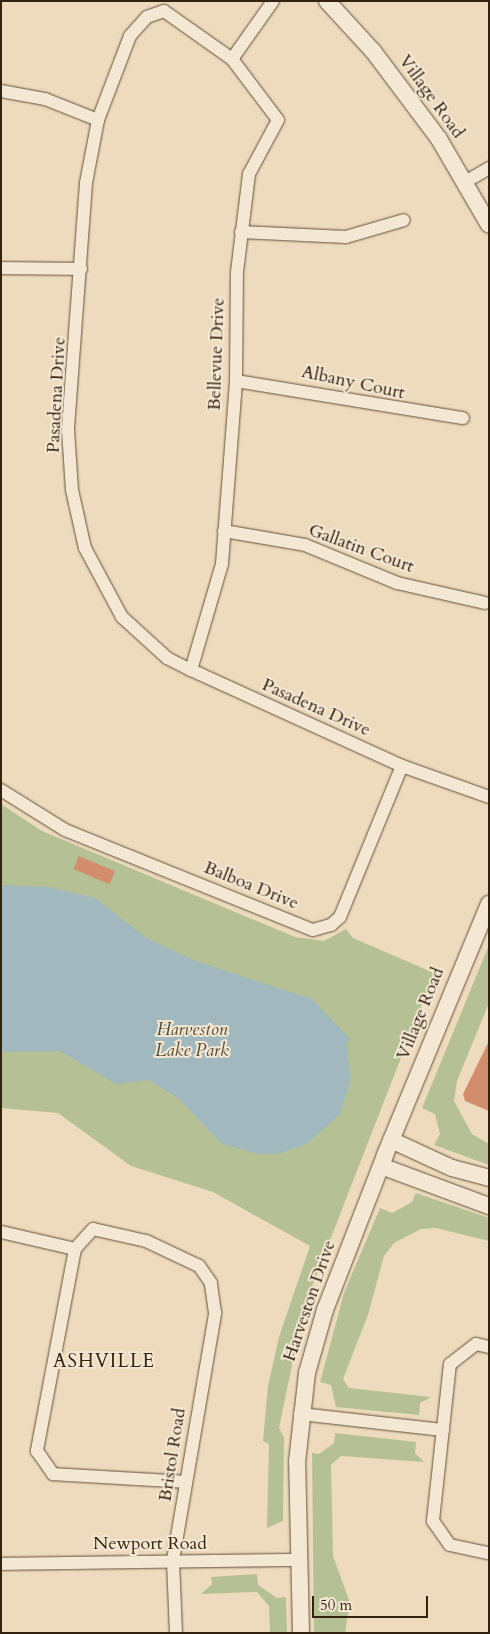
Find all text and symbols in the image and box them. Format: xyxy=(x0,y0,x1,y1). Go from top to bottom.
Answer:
street label: Village Road xyxy=(393,51,469,143)
street label: Bellevue Drive xyxy=(204,297,230,411)
street label: Pasadena Drive xyxy=(43,336,71,454)
street label: Albany Court xyxy=(299,362,407,404)
street label: Gallatin Court xyxy=(305,520,417,578)
street label: Pasadena Drive xyxy=(258,674,374,742)
street label: Balboa Drive xyxy=(201,857,301,915)
street label: Village Road xyxy=(393,965,449,1063)
park label: Harveston Lake Park xyxy=(155,1020,229,1062)
street label: Harveston Drive xyxy=(279,1238,341,1364)
district label: ASHVILLE xyxy=(52,1351,156,1373)
street label: Bristol Road xyxy=(155,1407,191,1503)
street label: Newport Road xyxy=(93,1533,207,1555)
scale bar xyxy=(315,1586,431,1618)
text: 50 m xyxy=(320,1595,352,1615)

